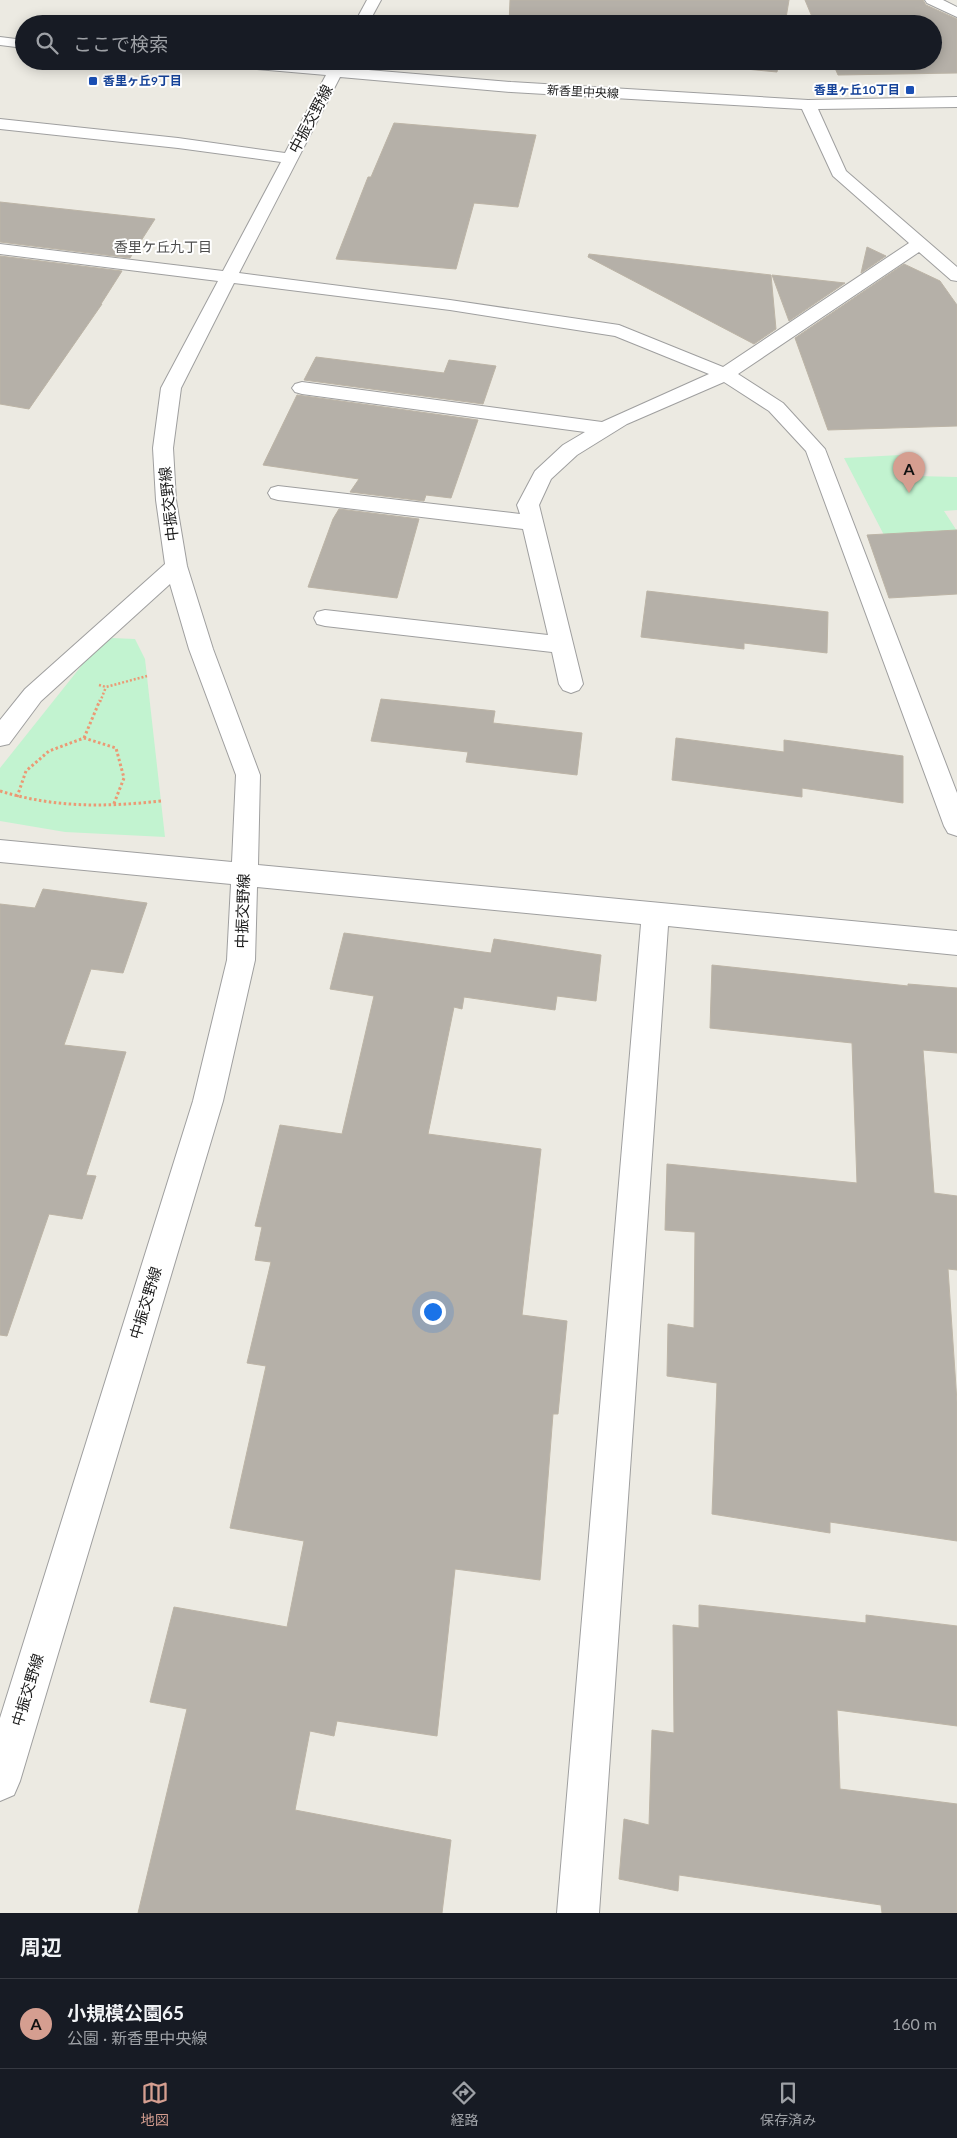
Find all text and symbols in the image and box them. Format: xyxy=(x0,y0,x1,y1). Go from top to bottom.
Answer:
search box xyxy=(15,15,942,70)
icon: search xyxy=(33,29,61,57)
text: ここで検索 xyxy=(73,32,168,55)
place label: 香里ヶ丘9丁目 xyxy=(103,73,182,88)
marker: 香里ヶ丘9丁目 xyxy=(87,75,99,87)
street label: 中振交野線 xyxy=(285,81,336,156)
street label: 新香里中央線 xyxy=(547,82,619,101)
place label: 香里ヶ丘10丁目 xyxy=(814,82,900,97)
marker: 香里ヶ丘10丁目 xyxy=(904,84,916,96)
district label: 香里ケ丘九丁目 xyxy=(114,238,212,255)
pin: A xyxy=(893,452,925,493)
street label: 中振交野線 xyxy=(155,466,181,542)
street label: 中振交野線 xyxy=(232,873,252,949)
street label: 中振交野線 xyxy=(125,1264,165,1341)
your location xyxy=(420,1299,446,1325)
street label: 中振交野線 xyxy=(7,1651,47,1728)
text: 周辺 xyxy=(20,1934,62,1959)
text: 小規模公園65 xyxy=(67,2001,184,2024)
text: A xyxy=(30,2014,42,2033)
text: 160 m xyxy=(892,2014,937,2033)
text: 公園 · 新香里中央線 xyxy=(67,2028,207,2047)
tab: 地図 xyxy=(141,2079,169,2129)
tab: 経路 xyxy=(450,2079,478,2129)
tab: 保存済み xyxy=(760,2079,816,2129)

